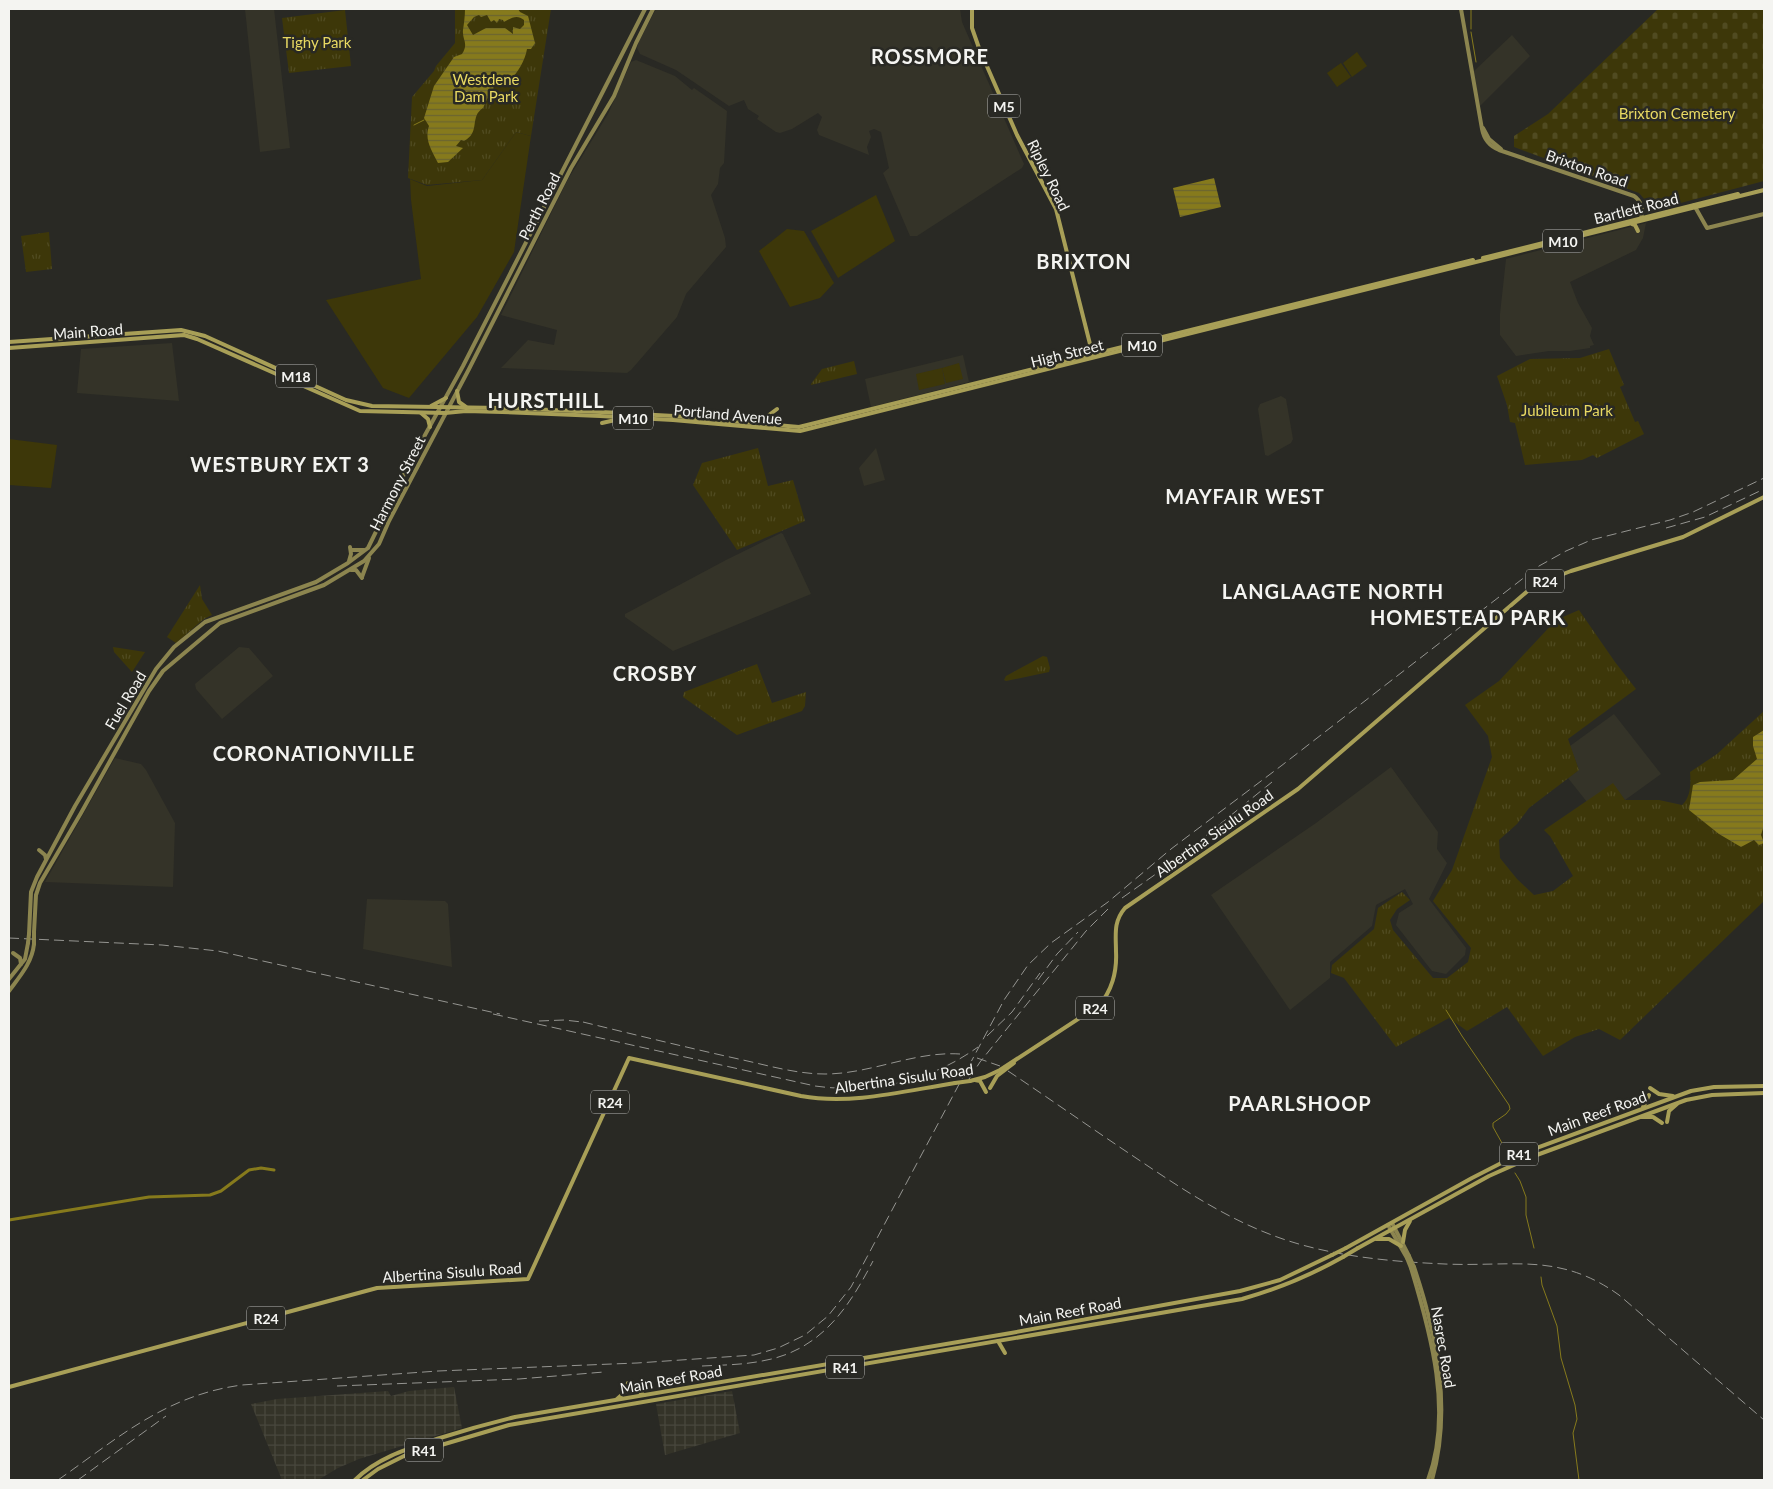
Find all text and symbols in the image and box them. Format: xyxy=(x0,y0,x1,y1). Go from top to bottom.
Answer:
park label: Tighy Park xyxy=(283,33,352,51)
district label: ROSSMORE xyxy=(871,44,989,68)
park label: Westdene Dam Park xyxy=(452,70,520,105)
road number: M5 xyxy=(988,94,1020,118)
park label: Brixton Cemetery xyxy=(1619,104,1736,122)
street label: Ripley Road xyxy=(1024,136,1074,214)
street label: Brixton Road xyxy=(1544,146,1630,190)
street label: Perth Road xyxy=(514,169,564,243)
street label: Bartlett Road xyxy=(1592,189,1680,227)
road number: M10 xyxy=(1543,230,1583,252)
district label: BRIXTON xyxy=(1036,249,1132,273)
street label: Main Road xyxy=(52,320,124,342)
road number: M10 xyxy=(1122,334,1162,356)
street label: High Street xyxy=(1029,335,1106,371)
road number: M18 xyxy=(276,364,316,388)
district label: HURSTHILL xyxy=(487,388,605,412)
street label: Portland Avenue xyxy=(673,400,783,428)
park label: Jubileum Park xyxy=(1521,401,1613,419)
road number: M10 xyxy=(613,406,653,429)
street label: Harmony Street xyxy=(365,432,429,533)
district label: WESTBURY EXT 3 xyxy=(190,452,370,476)
district label: MAYFAIR WEST xyxy=(1165,484,1325,508)
road number: R24 xyxy=(1526,570,1564,592)
district label: LANGLAAGTE NORTH xyxy=(1222,579,1444,603)
district label: HOMESTEAD PARK xyxy=(1370,605,1566,629)
district label: CROSBY xyxy=(613,661,697,685)
street label: Fuel Road xyxy=(101,668,149,732)
district label: CORONATIONVILLE xyxy=(213,741,415,765)
street label: Albertina Sisulu Road xyxy=(1152,786,1276,880)
road number: R24 xyxy=(1076,996,1114,1020)
street label: Albertina Sisulu Road xyxy=(833,1059,975,1097)
street label: Main Reef Road xyxy=(1545,1087,1649,1139)
road number: R24 xyxy=(591,1090,629,1114)
district label: PAARLSHOOP xyxy=(1228,1091,1372,1115)
road number: R41 xyxy=(1500,1142,1538,1166)
street label: Albertina Sisulu Road xyxy=(382,1258,522,1286)
street label: Main Reef Road xyxy=(1017,1293,1123,1329)
street label: Nasrec Road xyxy=(1428,1305,1460,1389)
road number: R24 xyxy=(247,1306,285,1330)
road number: R41 xyxy=(826,1355,864,1378)
street label: Main Reef Road xyxy=(618,1361,724,1397)
road number: R41 xyxy=(405,1438,443,1462)

